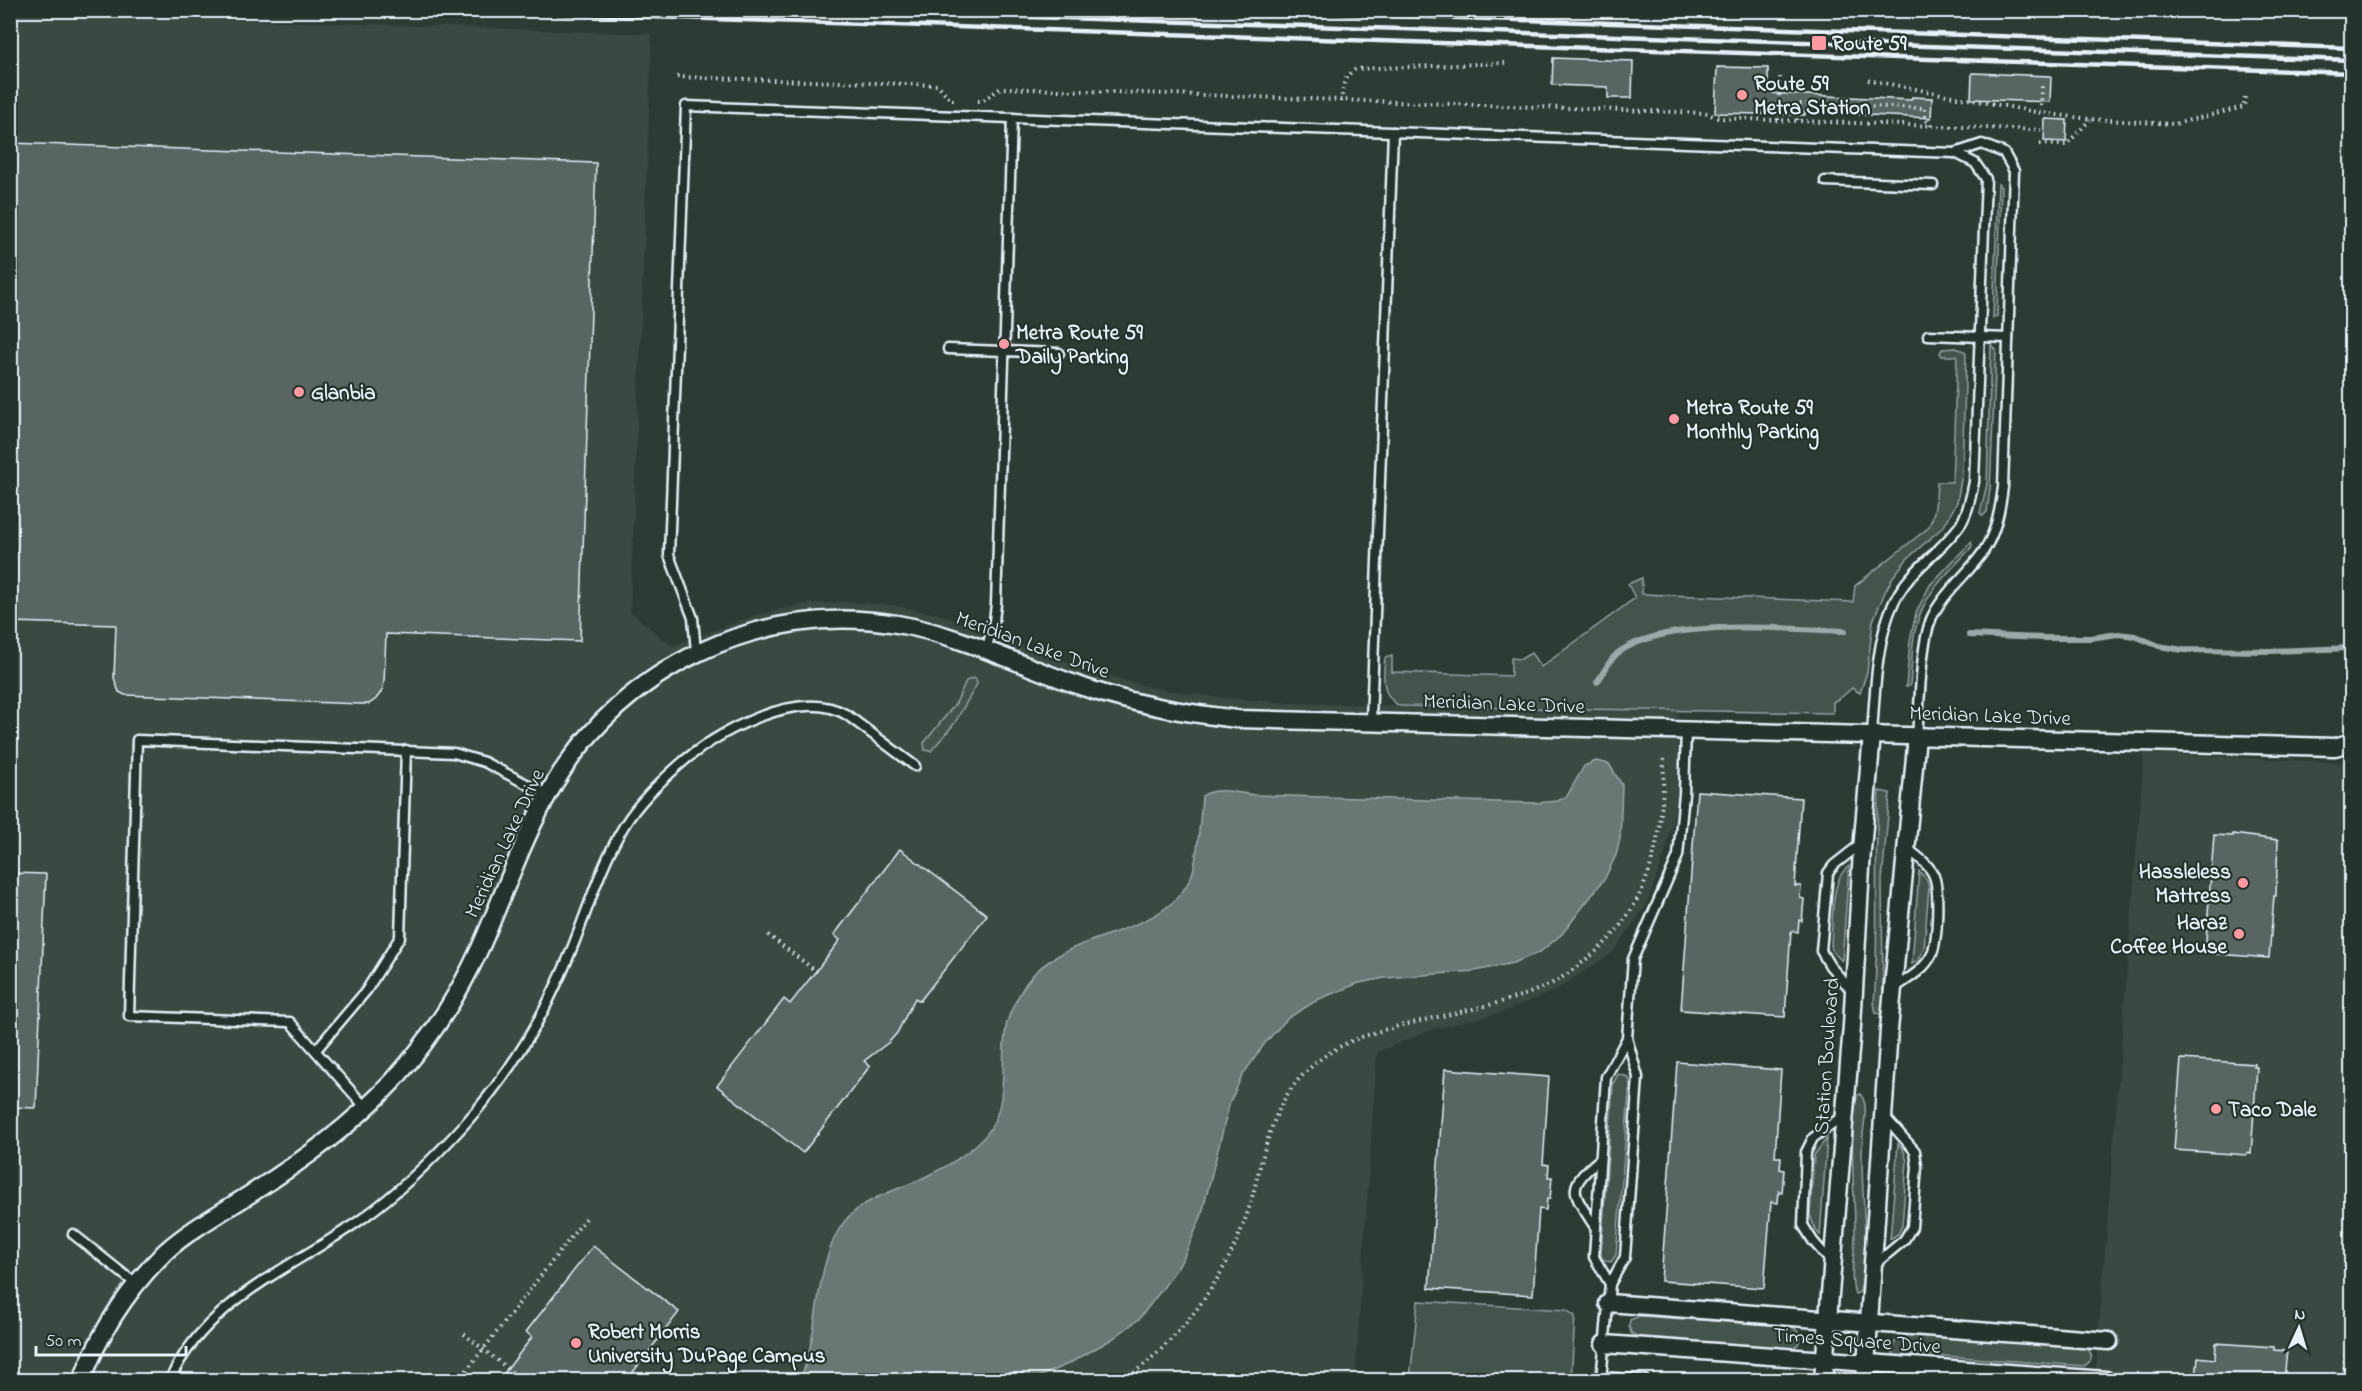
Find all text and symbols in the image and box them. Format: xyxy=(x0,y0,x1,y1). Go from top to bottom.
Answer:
place label: Route 59 xyxy=(1832,30,1907,60)
marker: Route 59 xyxy=(1810,34,1828,52)
place label: Route 59 Metra Station xyxy=(1754,70,1870,124)
marker: Route 59 Metra Station xyxy=(1735,88,1749,102)
place label: Metra Route 59 Daily Parking xyxy=(1015,319,1144,375)
marker: Metra Route 59 Daily Parking xyxy=(997,337,1011,351)
place label: Glanbia xyxy=(311,379,376,409)
marker: Glanbia xyxy=(292,385,306,399)
place label: Metra Route 59 Monthly Parking xyxy=(1686,394,1819,450)
marker: Metra Route 59 Monthly Parking xyxy=(1667,412,1681,426)
street label: Meridian Lake Drive xyxy=(951,604,1114,688)
street label: Meridian Lake Drive xyxy=(1423,687,1586,723)
street label: Meridian Lake Drive xyxy=(1909,699,2072,735)
street label: Meridian Lake Drive xyxy=(458,764,554,924)
place label: Hassleless Mattress xyxy=(2139,858,2231,912)
marker: Hassleless Mattress xyxy=(2236,876,2250,890)
place label: Haraz Coffee House xyxy=(2110,909,2228,963)
marker: Haraz Coffee House xyxy=(2232,927,2246,941)
street label: Station Boulevard xyxy=(1808,977,1848,1135)
place label: Taco Dale xyxy=(2228,1096,2317,1126)
marker: Taco Dale xyxy=(2209,1102,2223,1116)
north arrow xyxy=(2269,1298,2329,1358)
text: N xyxy=(2294,1303,2306,1327)
place label: Robert Morris University DuPage Campus xyxy=(588,1318,826,1374)
scale bar xyxy=(36,1319,186,1357)
street label: Times Square Drive xyxy=(1772,1321,1942,1363)
text: 50 m xyxy=(45,1329,82,1355)
marker: Robert Morris University DuPage Campus xyxy=(569,1336,583,1350)

